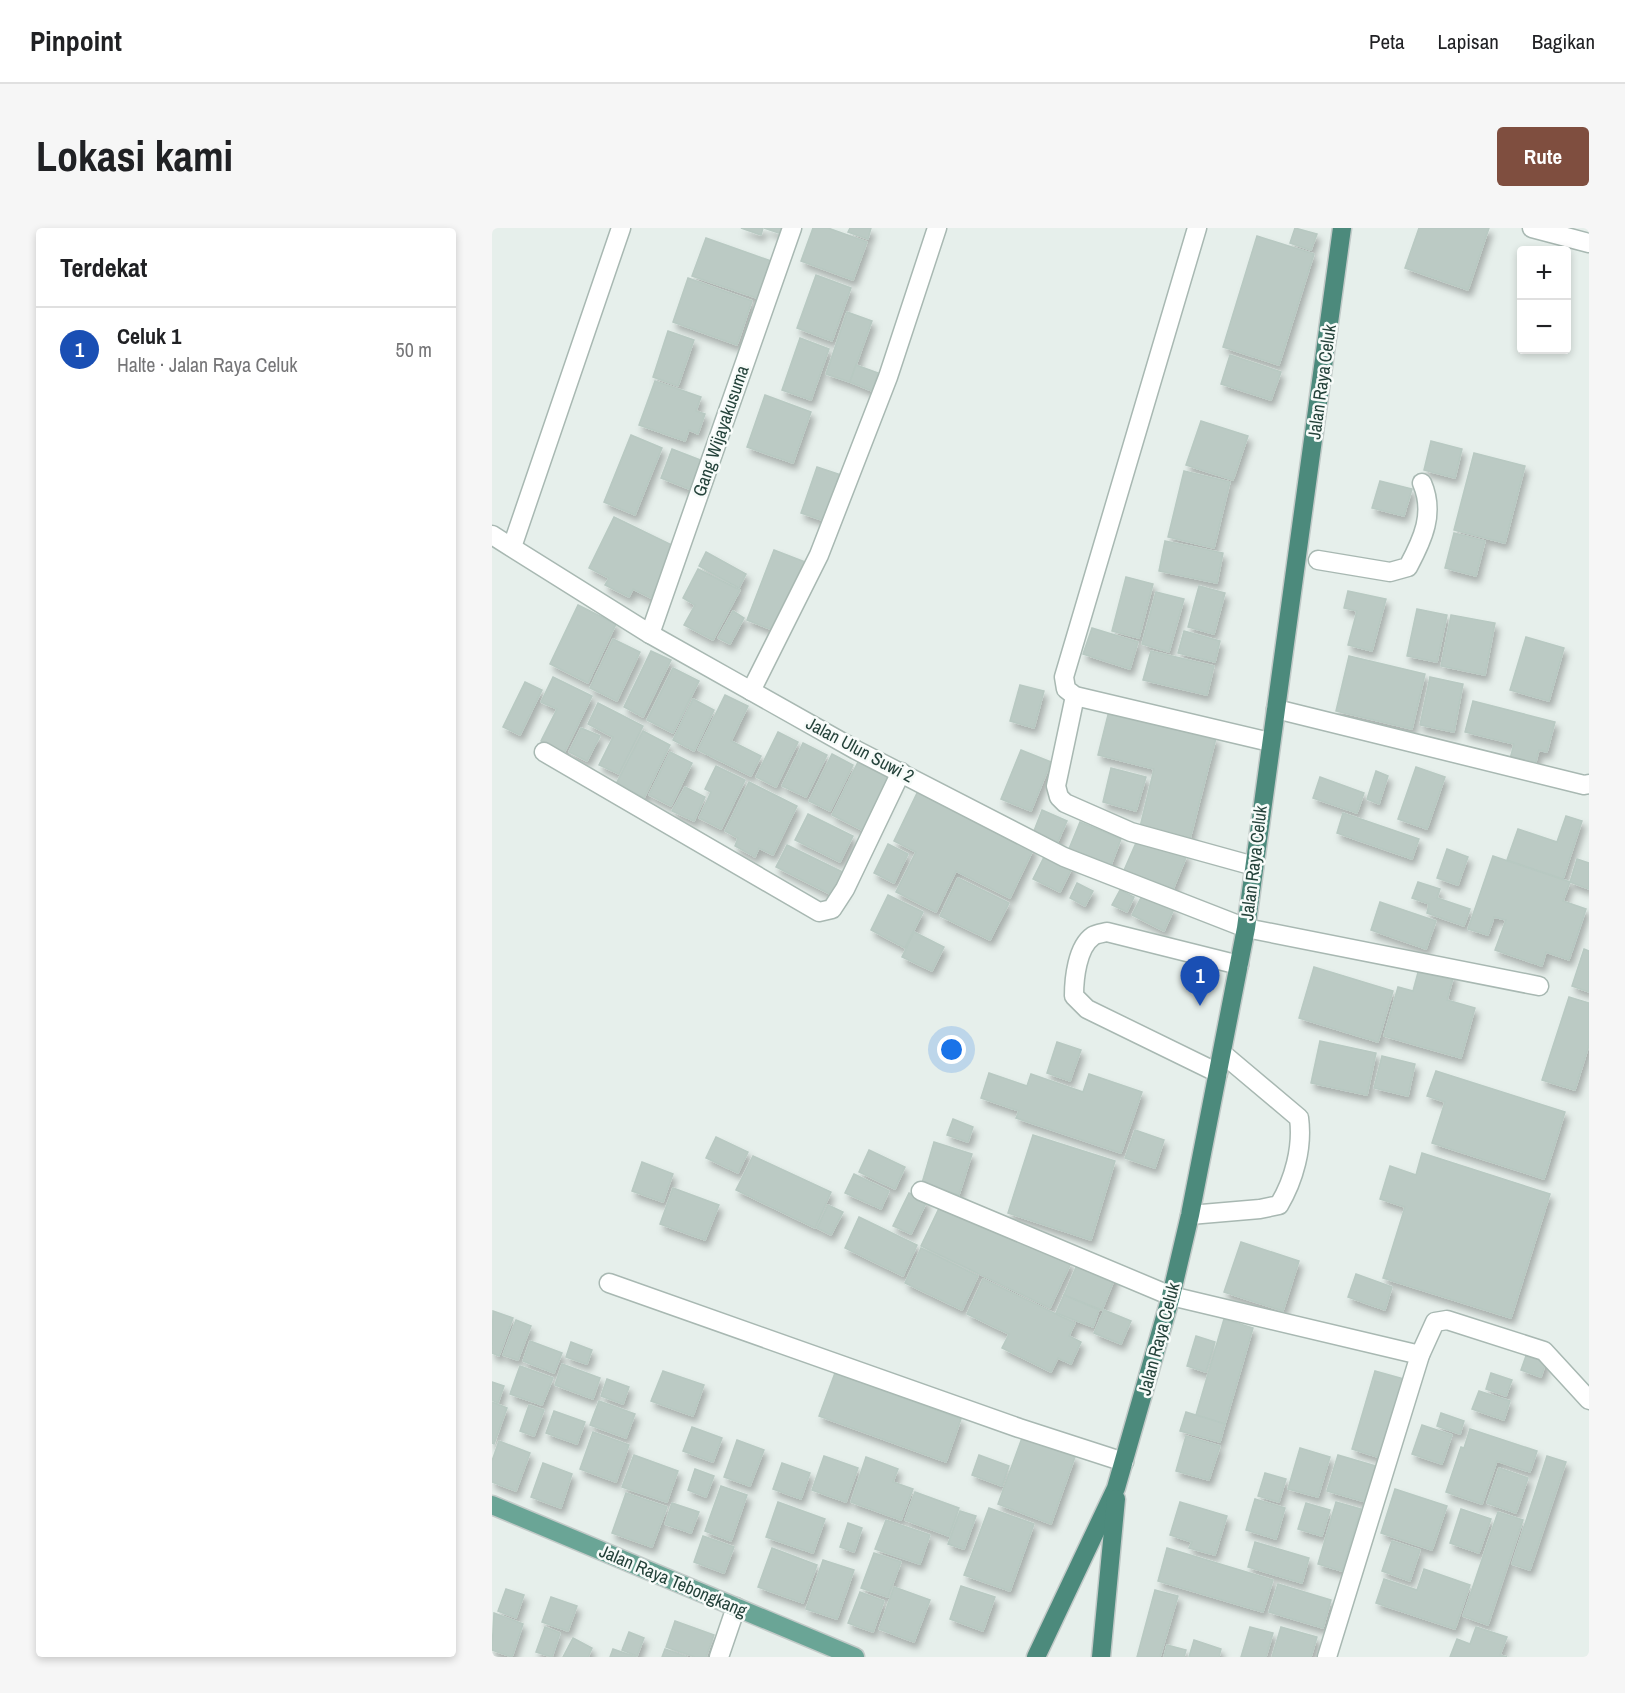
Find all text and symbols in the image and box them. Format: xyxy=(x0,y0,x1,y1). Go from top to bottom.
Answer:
text: Pinpoint xyxy=(30,22,122,60)
text: Peta xyxy=(1369,27,1405,56)
text: Lapisan xyxy=(1438,27,1499,56)
text: Bagikan xyxy=(1532,27,1595,56)
button: Rute xyxy=(1497,127,1589,186)
text: Lokasi kami xyxy=(36,128,233,184)
map controls xyxy=(1517,246,1571,354)
button: + xyxy=(1517,246,1571,300)
text: Terdekat xyxy=(60,250,147,285)
button: − xyxy=(1517,300,1571,354)
text: Celuk 1 xyxy=(117,321,181,351)
street label: Jalan Raya Celuk xyxy=(1301,322,1342,441)
text: 1 xyxy=(75,336,84,363)
text: 50 m xyxy=(396,336,432,363)
text: Halte · Jalan Raya Celuk xyxy=(117,351,297,378)
street label: Gang Wijayakusuma xyxy=(686,362,755,500)
street label: Jalan Ulun Suwi 2 xyxy=(802,711,919,789)
street label: Jalan Raya Celuk xyxy=(1234,803,1273,922)
pin: 1 xyxy=(1180,956,1220,1006)
your location xyxy=(937,1035,966,1064)
street label: Jalan Raya Celuk xyxy=(1131,1279,1186,1398)
street label: Jalan Raya Tebongkang xyxy=(596,1538,752,1623)

